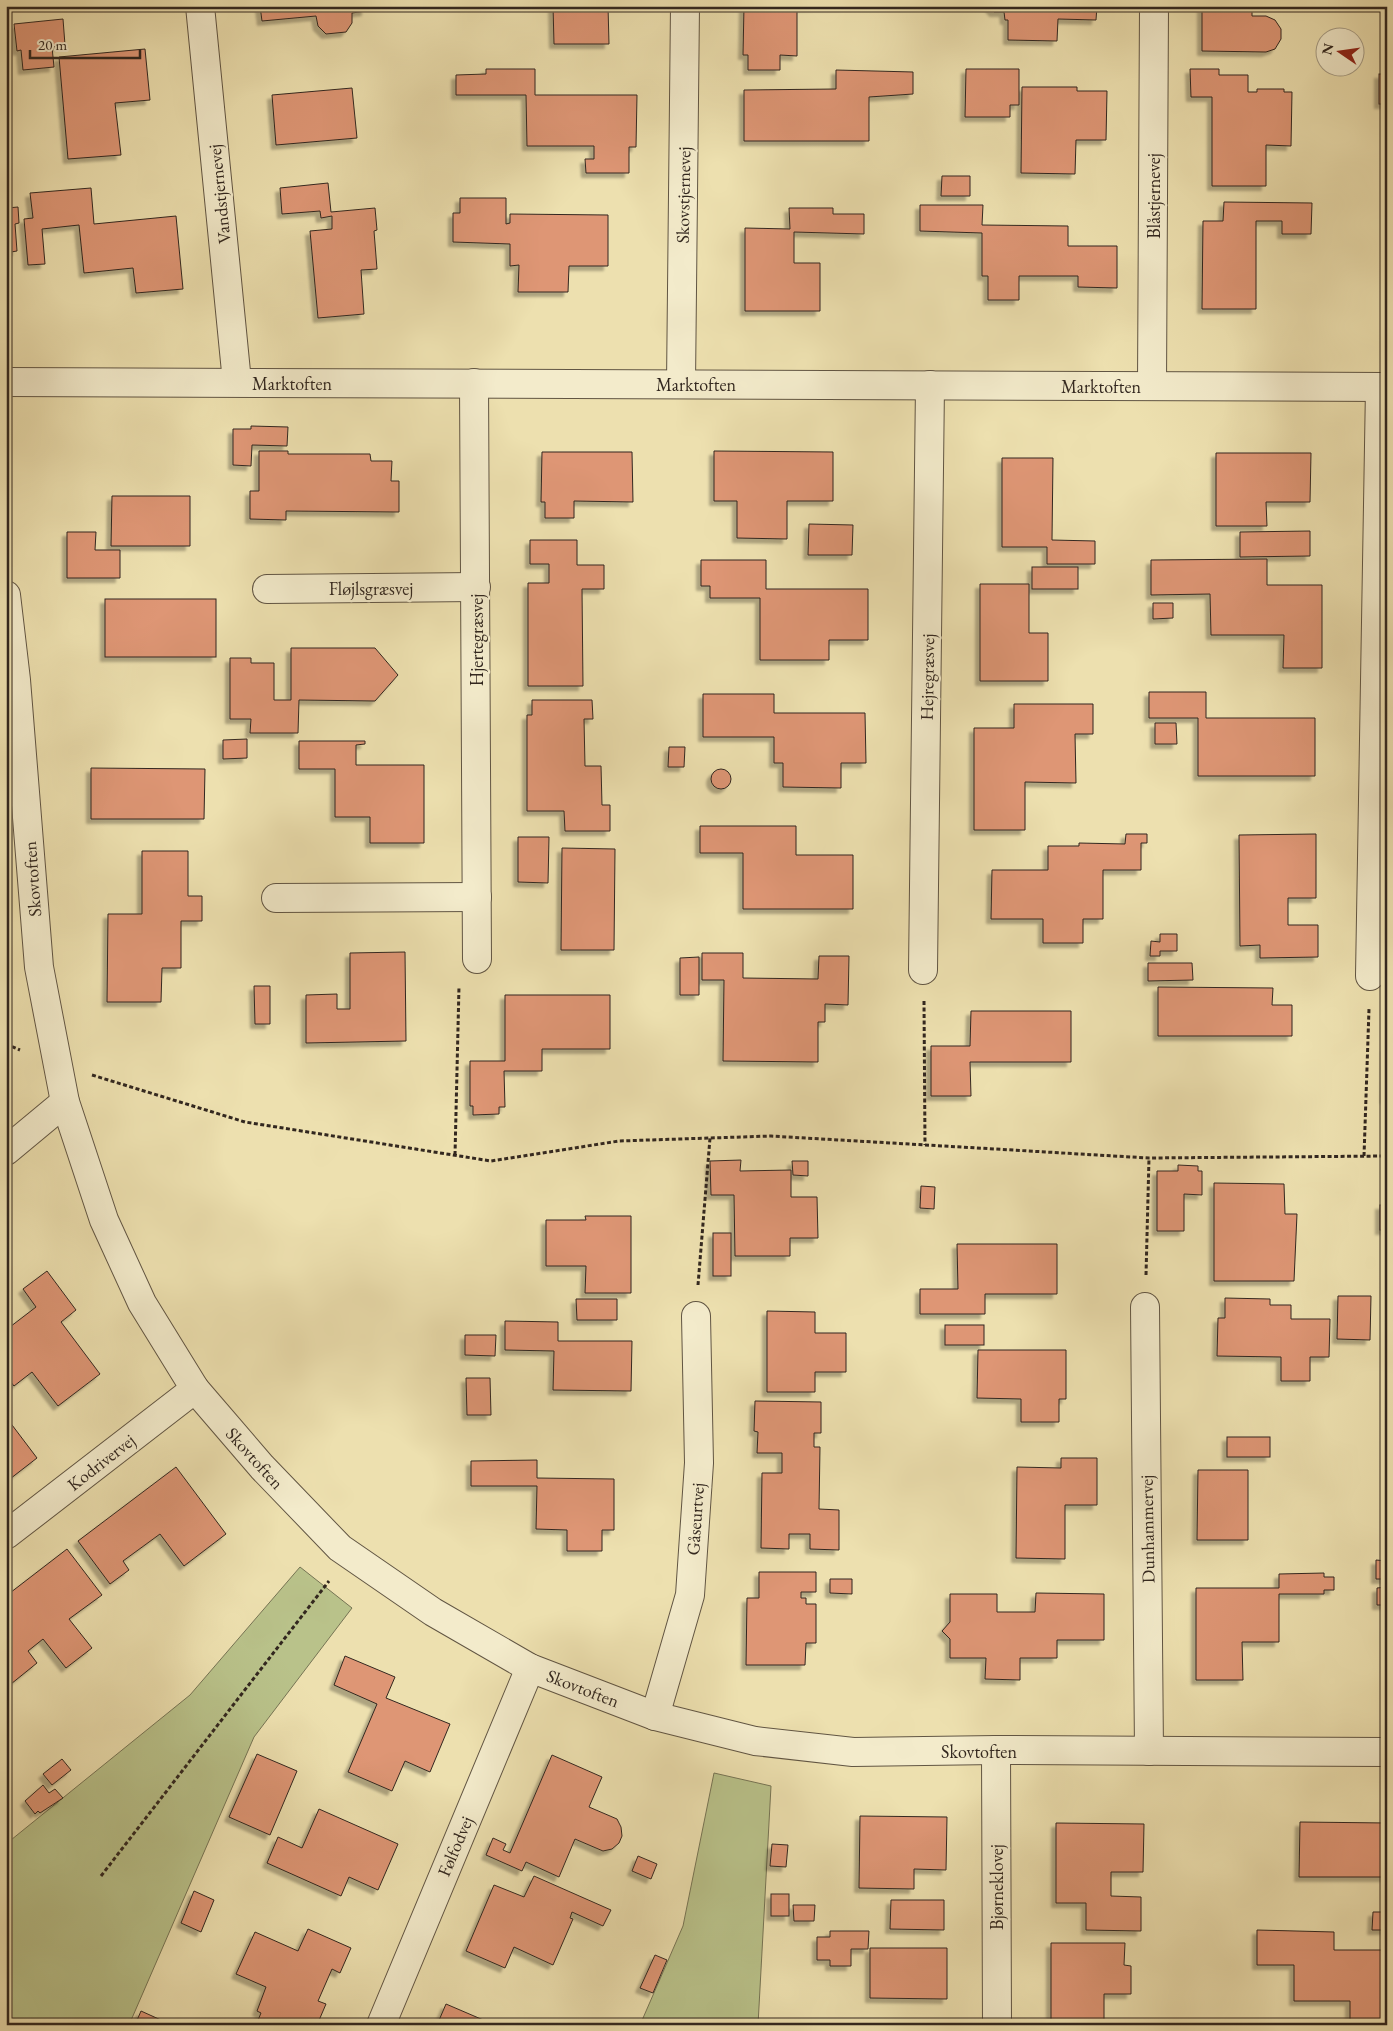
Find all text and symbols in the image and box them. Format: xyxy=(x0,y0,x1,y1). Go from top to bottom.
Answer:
scale bar xyxy=(30,28,140,60)
north arrow xyxy=(1316,28,1366,78)
text: 20 m xyxy=(38,35,67,54)
text: N xyxy=(1317,41,1338,57)
street label: Vandstjernevej xyxy=(202,143,236,245)
street label: Skovstjernevej xyxy=(671,146,695,244)
street label: Blåstjernevej xyxy=(1142,153,1165,239)
street label: Marktoften xyxy=(252,372,332,395)
street label: Marktoften xyxy=(656,373,736,396)
street label: Marktoften xyxy=(1061,375,1141,398)
street label: Fløjlsgræsvej xyxy=(329,577,413,600)
street label: Hjertegræsvej xyxy=(465,594,488,686)
street label: Hejregræsvej xyxy=(915,633,939,721)
street label: Skovtoften xyxy=(18,840,46,918)
street label: Skovtoften xyxy=(221,1422,289,1494)
street label: Kodrivervej xyxy=(63,1428,139,1496)
street label: Dunhammervej xyxy=(1135,1475,1159,1583)
street label: Gåseurtvej xyxy=(681,1482,709,1556)
street label: Skovtoften xyxy=(543,1664,623,1712)
street label: Skovtoften xyxy=(941,1740,1017,1763)
street label: Følfodvej xyxy=(432,1812,478,1880)
street label: Bjørneklovej xyxy=(985,1844,1008,1930)

